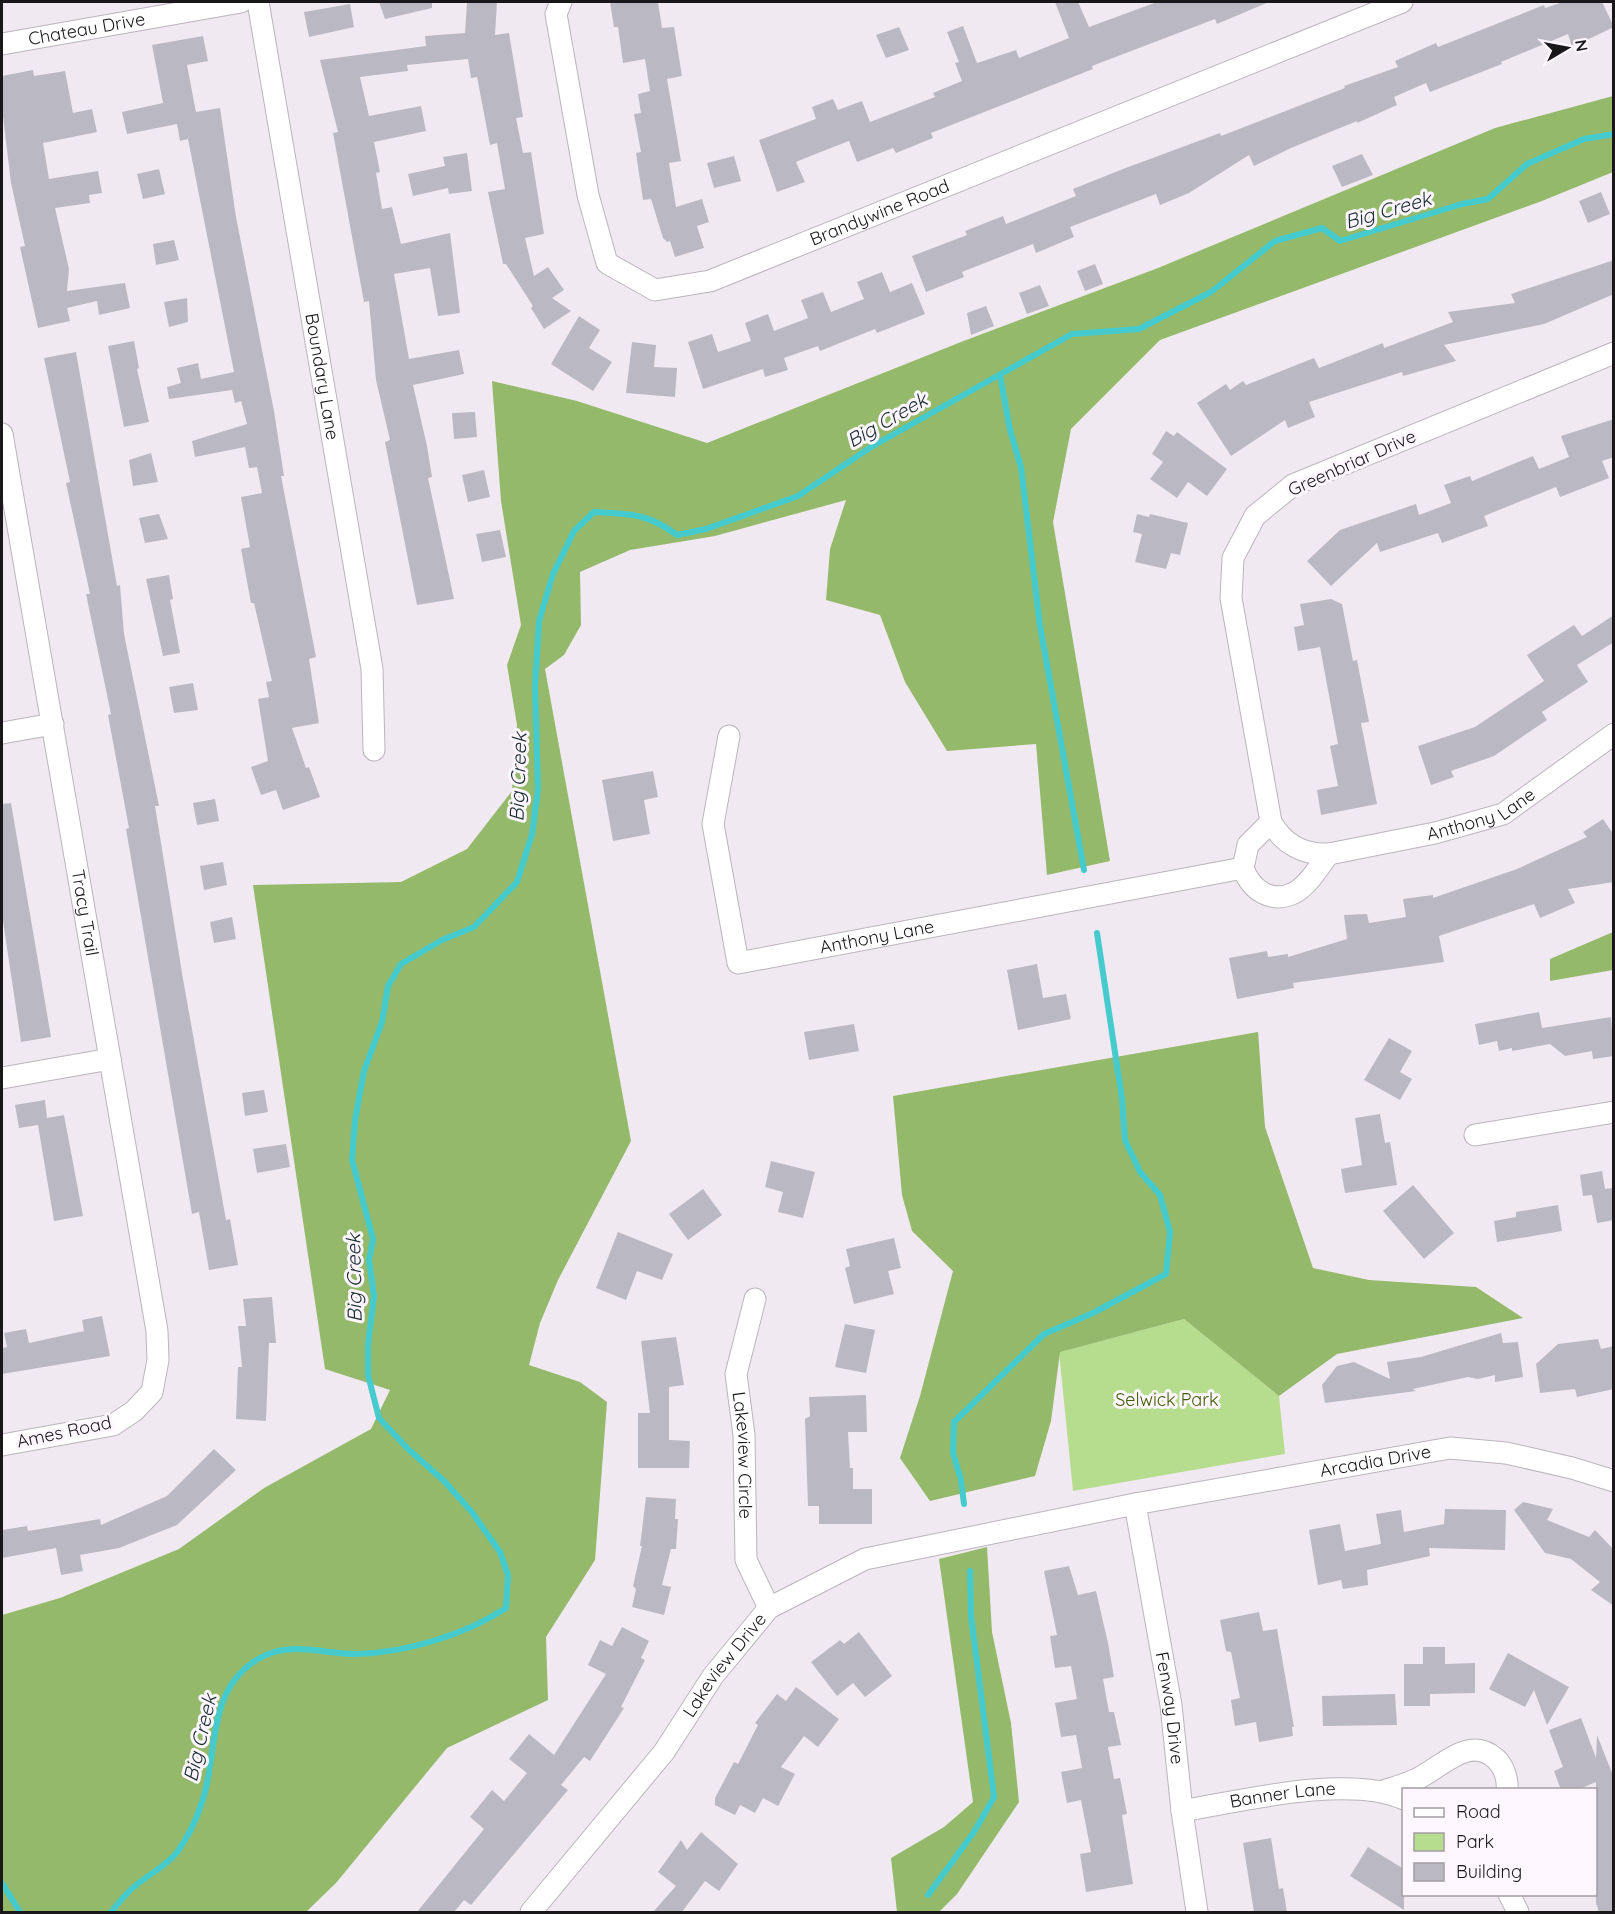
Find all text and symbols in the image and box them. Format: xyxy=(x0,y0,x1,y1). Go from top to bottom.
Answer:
street label: Chateau Drive xyxy=(26,7,147,50)
north arrow xyxy=(1537,18,1597,78)
text: N xyxy=(1571,38,1593,53)
street label: Brandywine Road xyxy=(806,174,953,251)
water label: Big Creek xyxy=(1342,185,1436,234)
street label: Boundary Lane xyxy=(300,311,345,442)
water label: Big Creek xyxy=(842,385,933,453)
street label: Greenbriar Drive xyxy=(1284,424,1419,501)
water label: Big Creek xyxy=(503,730,532,822)
street label: Anthony Lane xyxy=(1425,783,1540,845)
street label: Tracy Trail xyxy=(66,868,104,958)
street label: Anthony Lane xyxy=(818,914,936,958)
water label: Big Creek xyxy=(340,1231,367,1323)
park label: Selwick Park xyxy=(1115,1388,1219,1411)
street label: Lakeview Circle xyxy=(727,1390,757,1519)
street label: Ames Road xyxy=(14,1410,113,1453)
street label: Arcadia Drive xyxy=(1318,1440,1433,1482)
street label: Lakeview Drive xyxy=(677,1608,771,1722)
street label: Fenway Drive xyxy=(1151,1650,1189,1765)
water label: Big Creek xyxy=(177,1690,222,1784)
street label: Banner Lane xyxy=(1228,1777,1336,1813)
legend xyxy=(1402,1788,1597,1896)
text: Road xyxy=(1456,1800,1501,1823)
text: Park xyxy=(1456,1830,1494,1853)
text: Building xyxy=(1456,1860,1522,1883)

